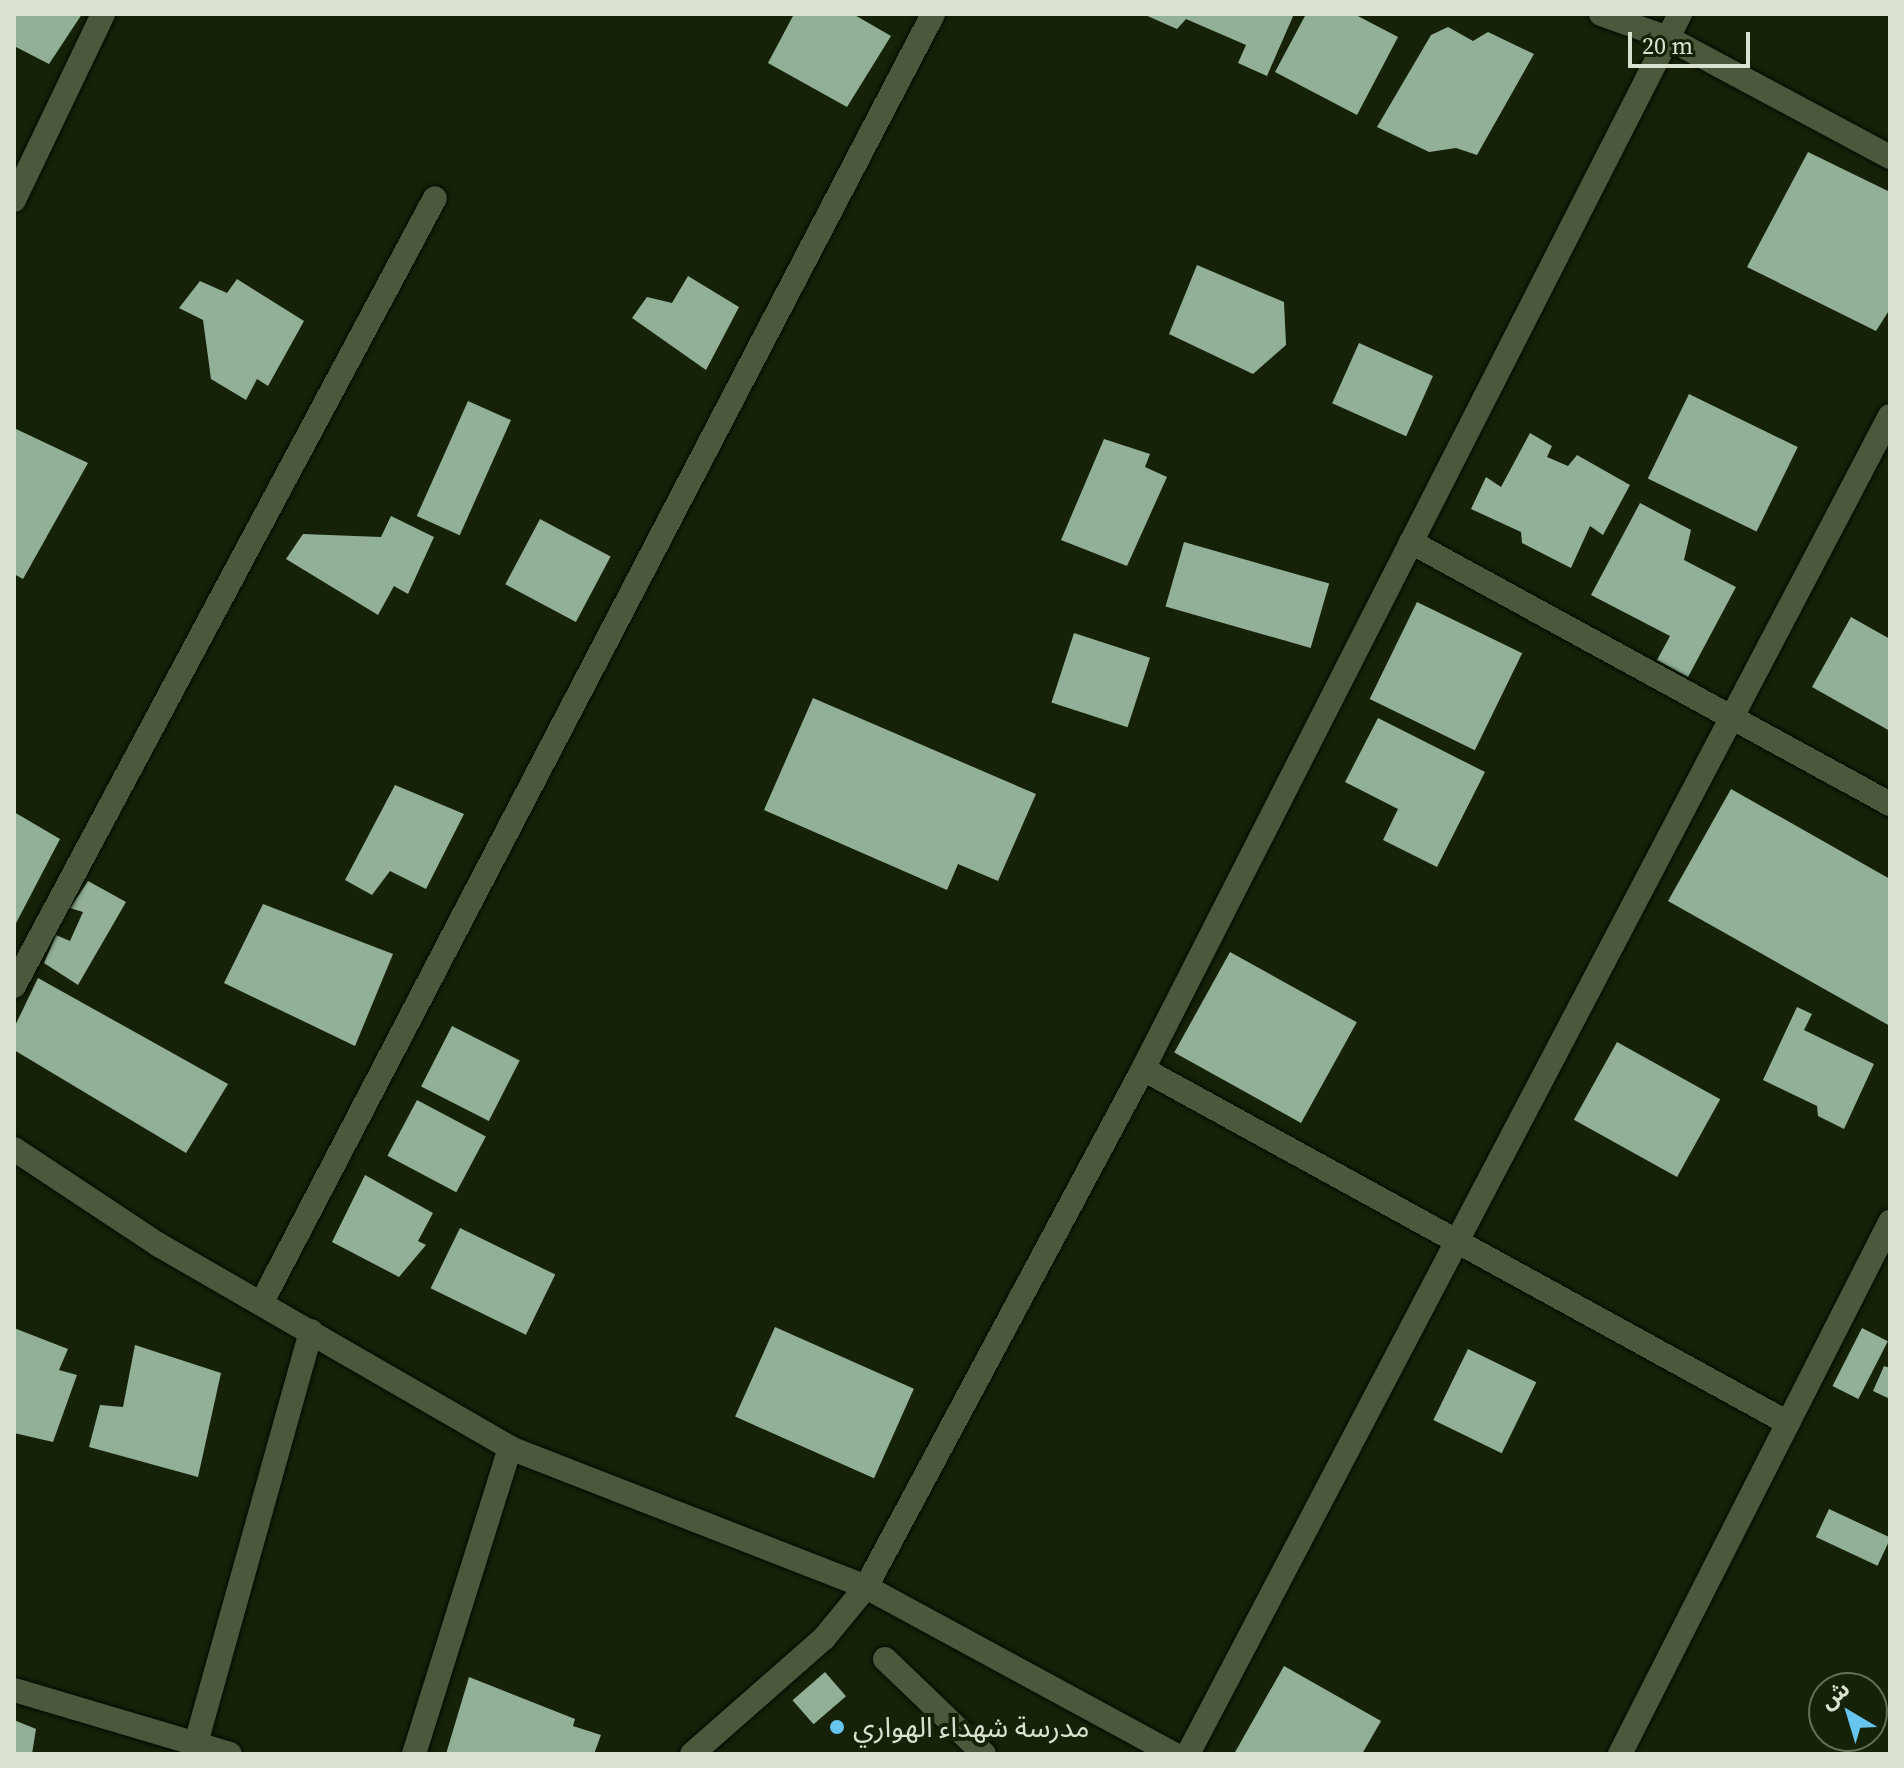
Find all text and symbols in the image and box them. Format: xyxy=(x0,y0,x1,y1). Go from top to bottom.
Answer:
scale bar xyxy=(1632,16,1754,66)
text: 20 m xyxy=(1642,29,1693,62)
north arrow xyxy=(1808,1672,1888,1752)
text: ش xyxy=(1813,1674,1856,1716)
place label: مدرسة شهداء الهواري xyxy=(853,1710,1089,1744)
marker: مدرسة شهداء الهواري xyxy=(828,1718,846,1736)

